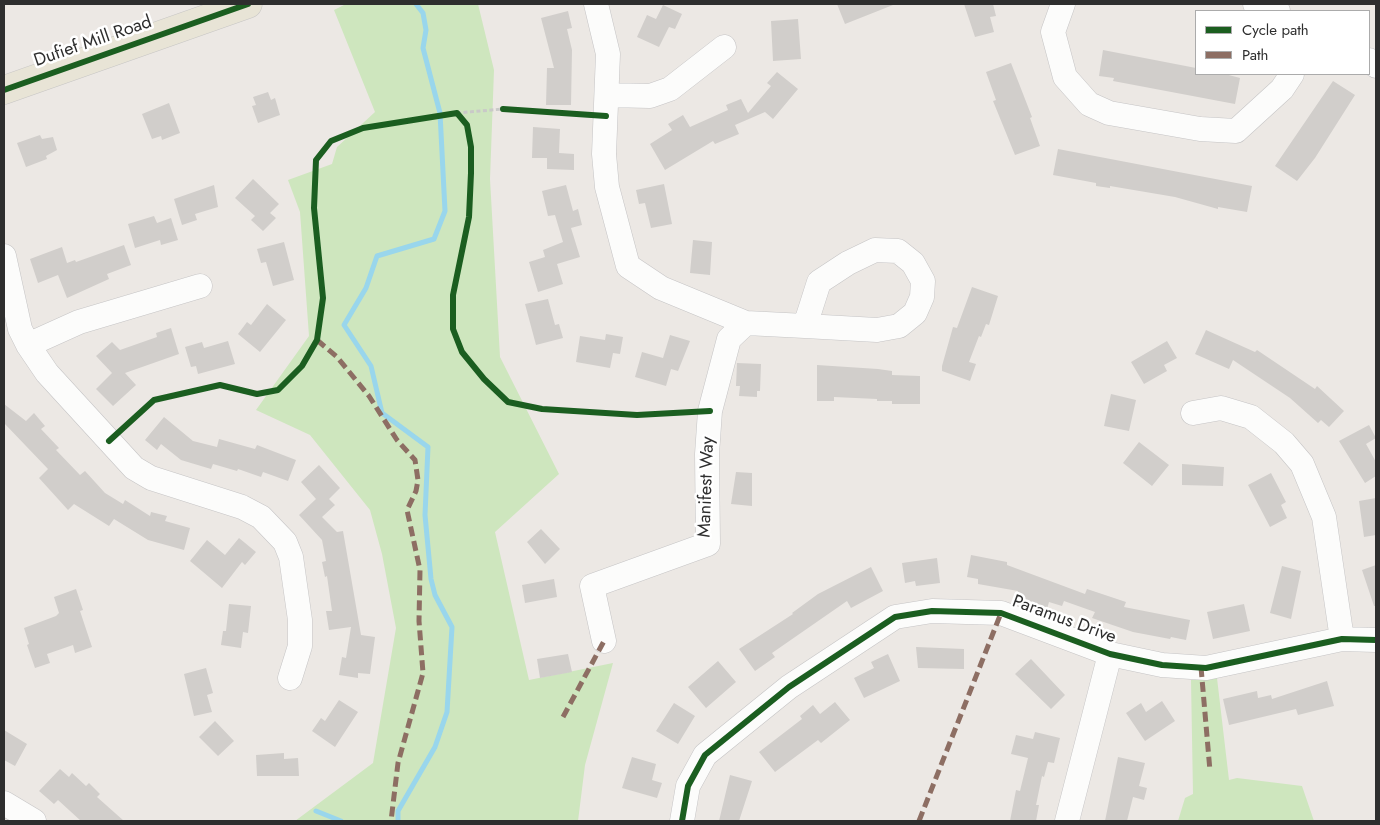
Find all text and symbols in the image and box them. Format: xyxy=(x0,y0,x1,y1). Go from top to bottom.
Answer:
legend xyxy=(1195,10,1370,75)
street label: Dufief Mill Road xyxy=(31,12,155,72)
text: Cycle path xyxy=(1242,19,1309,41)
text: Path xyxy=(1242,44,1268,66)
street label: Manifest Way xyxy=(694,436,720,538)
street label: Paramus Drive xyxy=(1009,591,1119,649)

